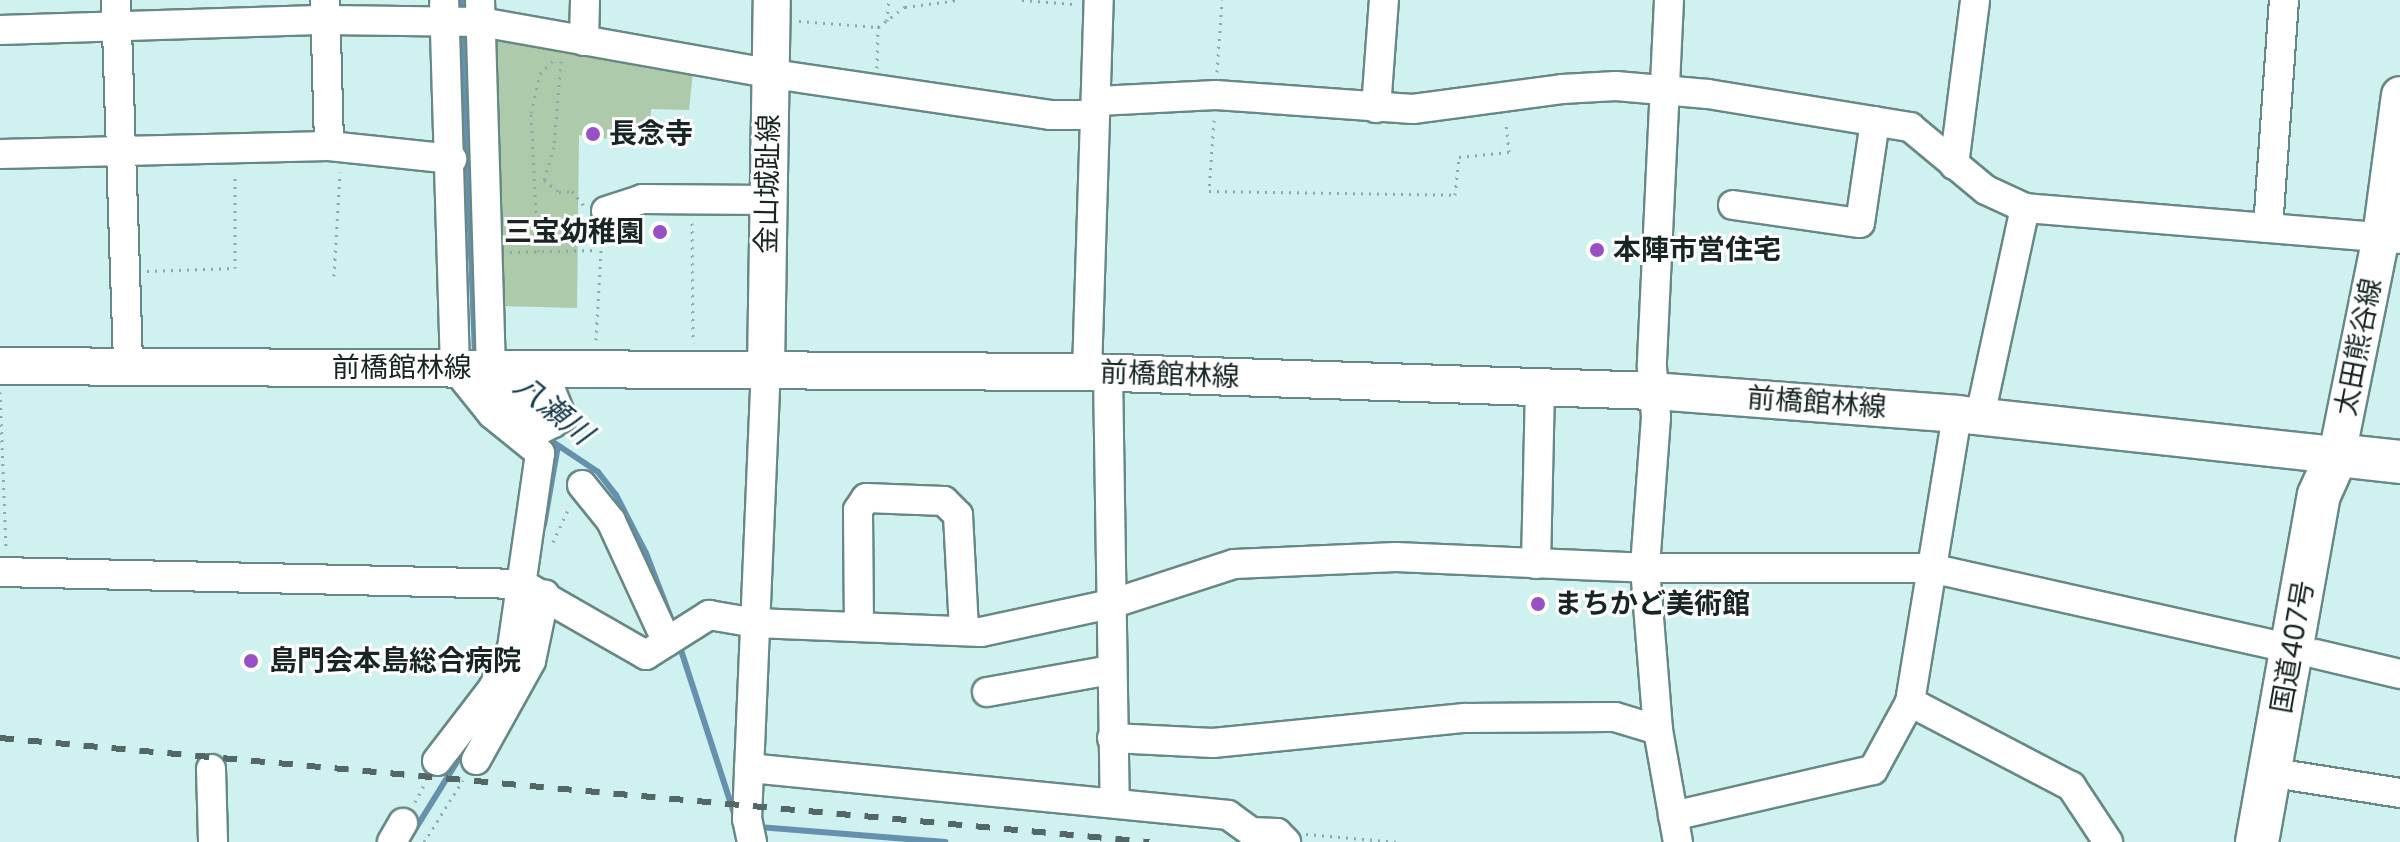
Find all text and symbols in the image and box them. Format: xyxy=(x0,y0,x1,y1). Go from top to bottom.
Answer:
street label: 金山城趾線 xyxy=(750,114,786,254)
place label: 長念寺 xyxy=(609,117,693,151)
marker: 長念寺 xyxy=(584,125,602,143)
place label: 三宝幼稚園 xyxy=(504,215,644,249)
marker: 三宝幼稚園 xyxy=(651,223,669,241)
place label: 本陣市営住宅 xyxy=(1613,233,1781,267)
marker: 本陣市営住宅 xyxy=(1588,241,1606,259)
street label: 太田熊谷線 xyxy=(2329,275,2389,419)
street label: 前橋館林線 xyxy=(332,351,472,385)
street label: 前橋館林線 xyxy=(1099,356,1241,394)
water label: 八瀬川 xyxy=(507,368,599,452)
street label: 前橋館林線 xyxy=(1746,381,1888,425)
street label: 国道407号 xyxy=(2265,578,2321,716)
place label: まちかど美術館 xyxy=(1554,587,1750,621)
marker: まちかど美術館 xyxy=(1529,595,1547,613)
place label: 島門会本島総合病院 xyxy=(269,644,521,678)
marker: 島門会本島総合病院 xyxy=(240,650,262,672)

